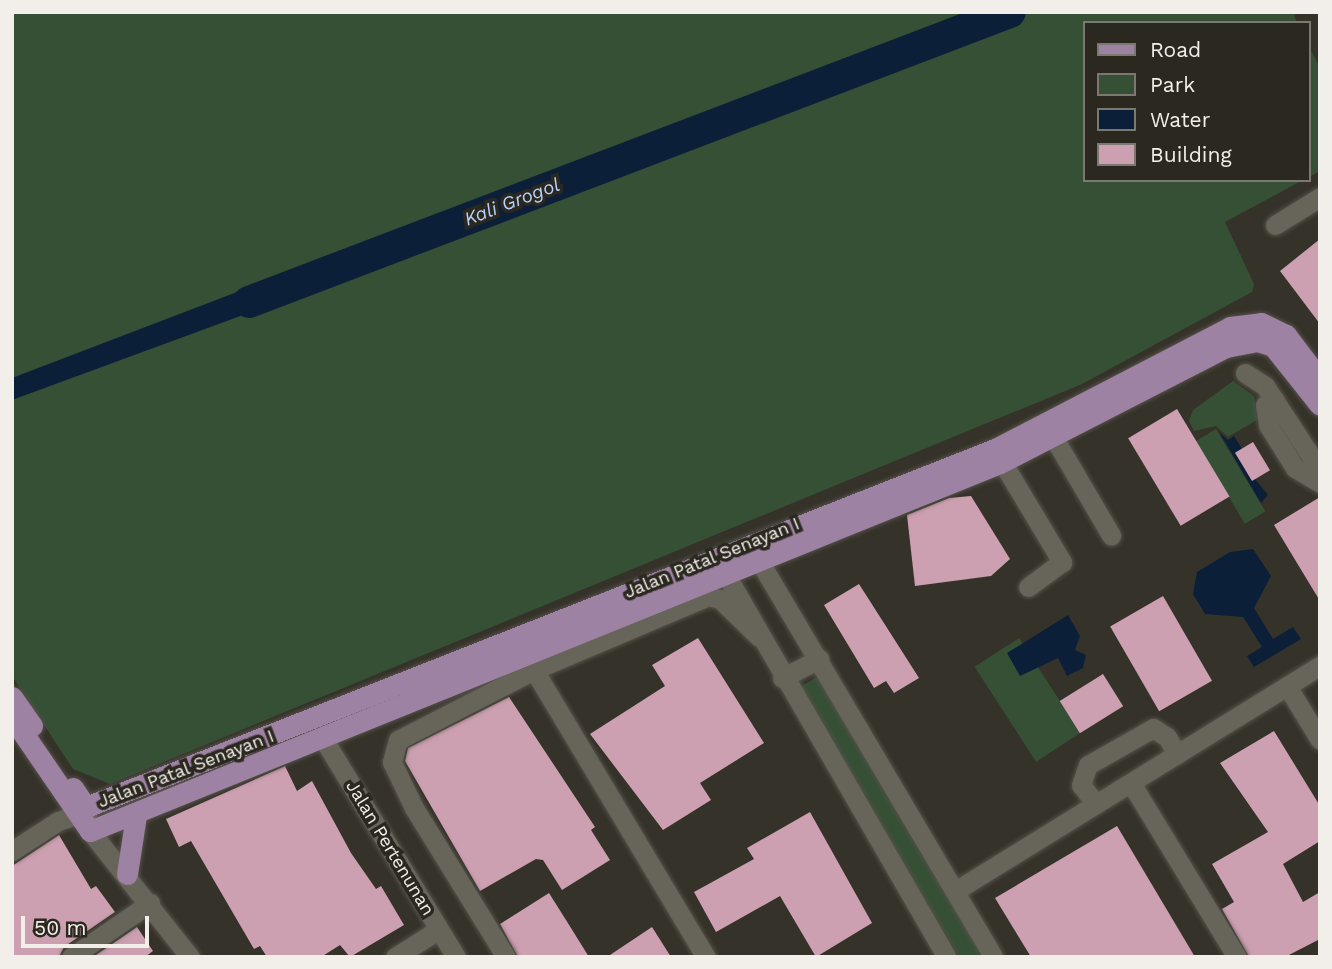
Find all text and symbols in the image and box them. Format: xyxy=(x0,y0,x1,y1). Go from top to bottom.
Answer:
legend xyxy=(1084,21,1311,182)
text: Road xyxy=(1150,37,1201,62)
text: Park xyxy=(1150,72,1195,97)
text: Water xyxy=(1150,107,1210,132)
text: Building xyxy=(1150,142,1232,167)
water label: Kali Grogol xyxy=(461,173,563,231)
street label: Jalan Patal Senayan I xyxy=(621,513,803,603)
street label: Jalan Patal Senayan I xyxy=(94,725,278,813)
street label: Jalan Pertenunan xyxy=(341,777,439,919)
scale bar xyxy=(24,902,152,946)
text: 50 m xyxy=(34,915,86,940)

